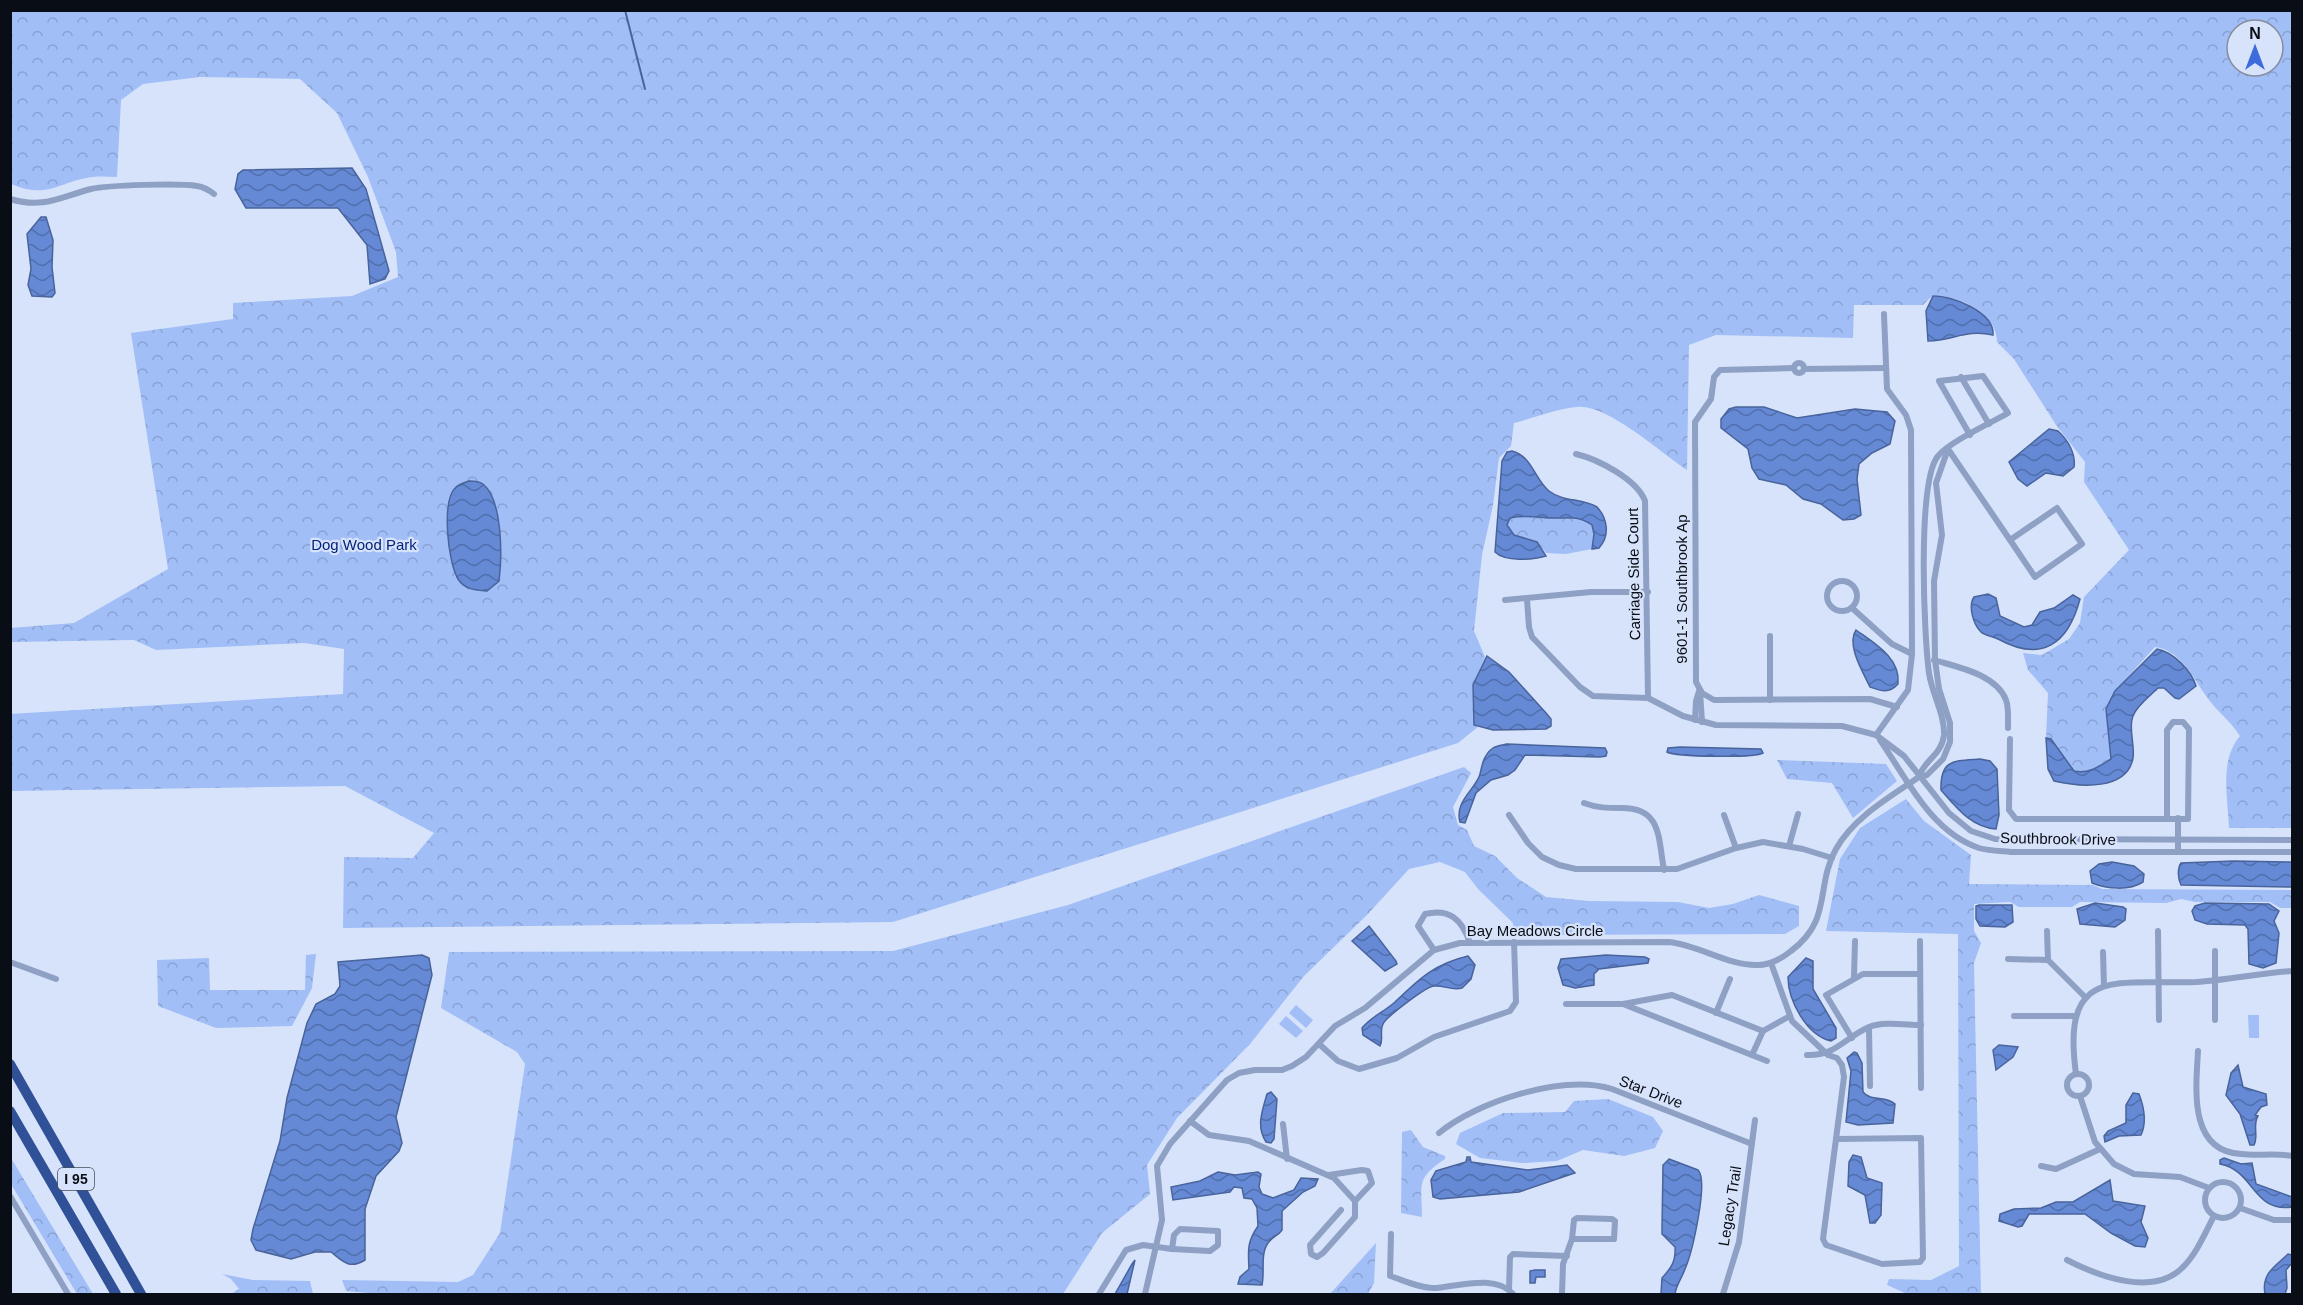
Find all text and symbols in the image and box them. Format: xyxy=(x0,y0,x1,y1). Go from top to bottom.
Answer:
north arrow xyxy=(2225,18,2285,78)
text: N xyxy=(2249,25,2261,42)
street label: Carriage Side Court xyxy=(1624,507,1643,640)
street label: 9601-1 Southbrook Ap xyxy=(1673,514,1690,664)
park label: Dog Wood Park xyxy=(311,536,417,553)
street label: Southbrook Drive xyxy=(2000,829,2116,848)
street label: Bay Meadows Circle xyxy=(1467,922,1603,939)
street label: Star Drive xyxy=(1617,1072,1685,1111)
street label: Legacy Trail xyxy=(1715,1165,1744,1247)
road number: I 95 xyxy=(58,1168,94,1190)

